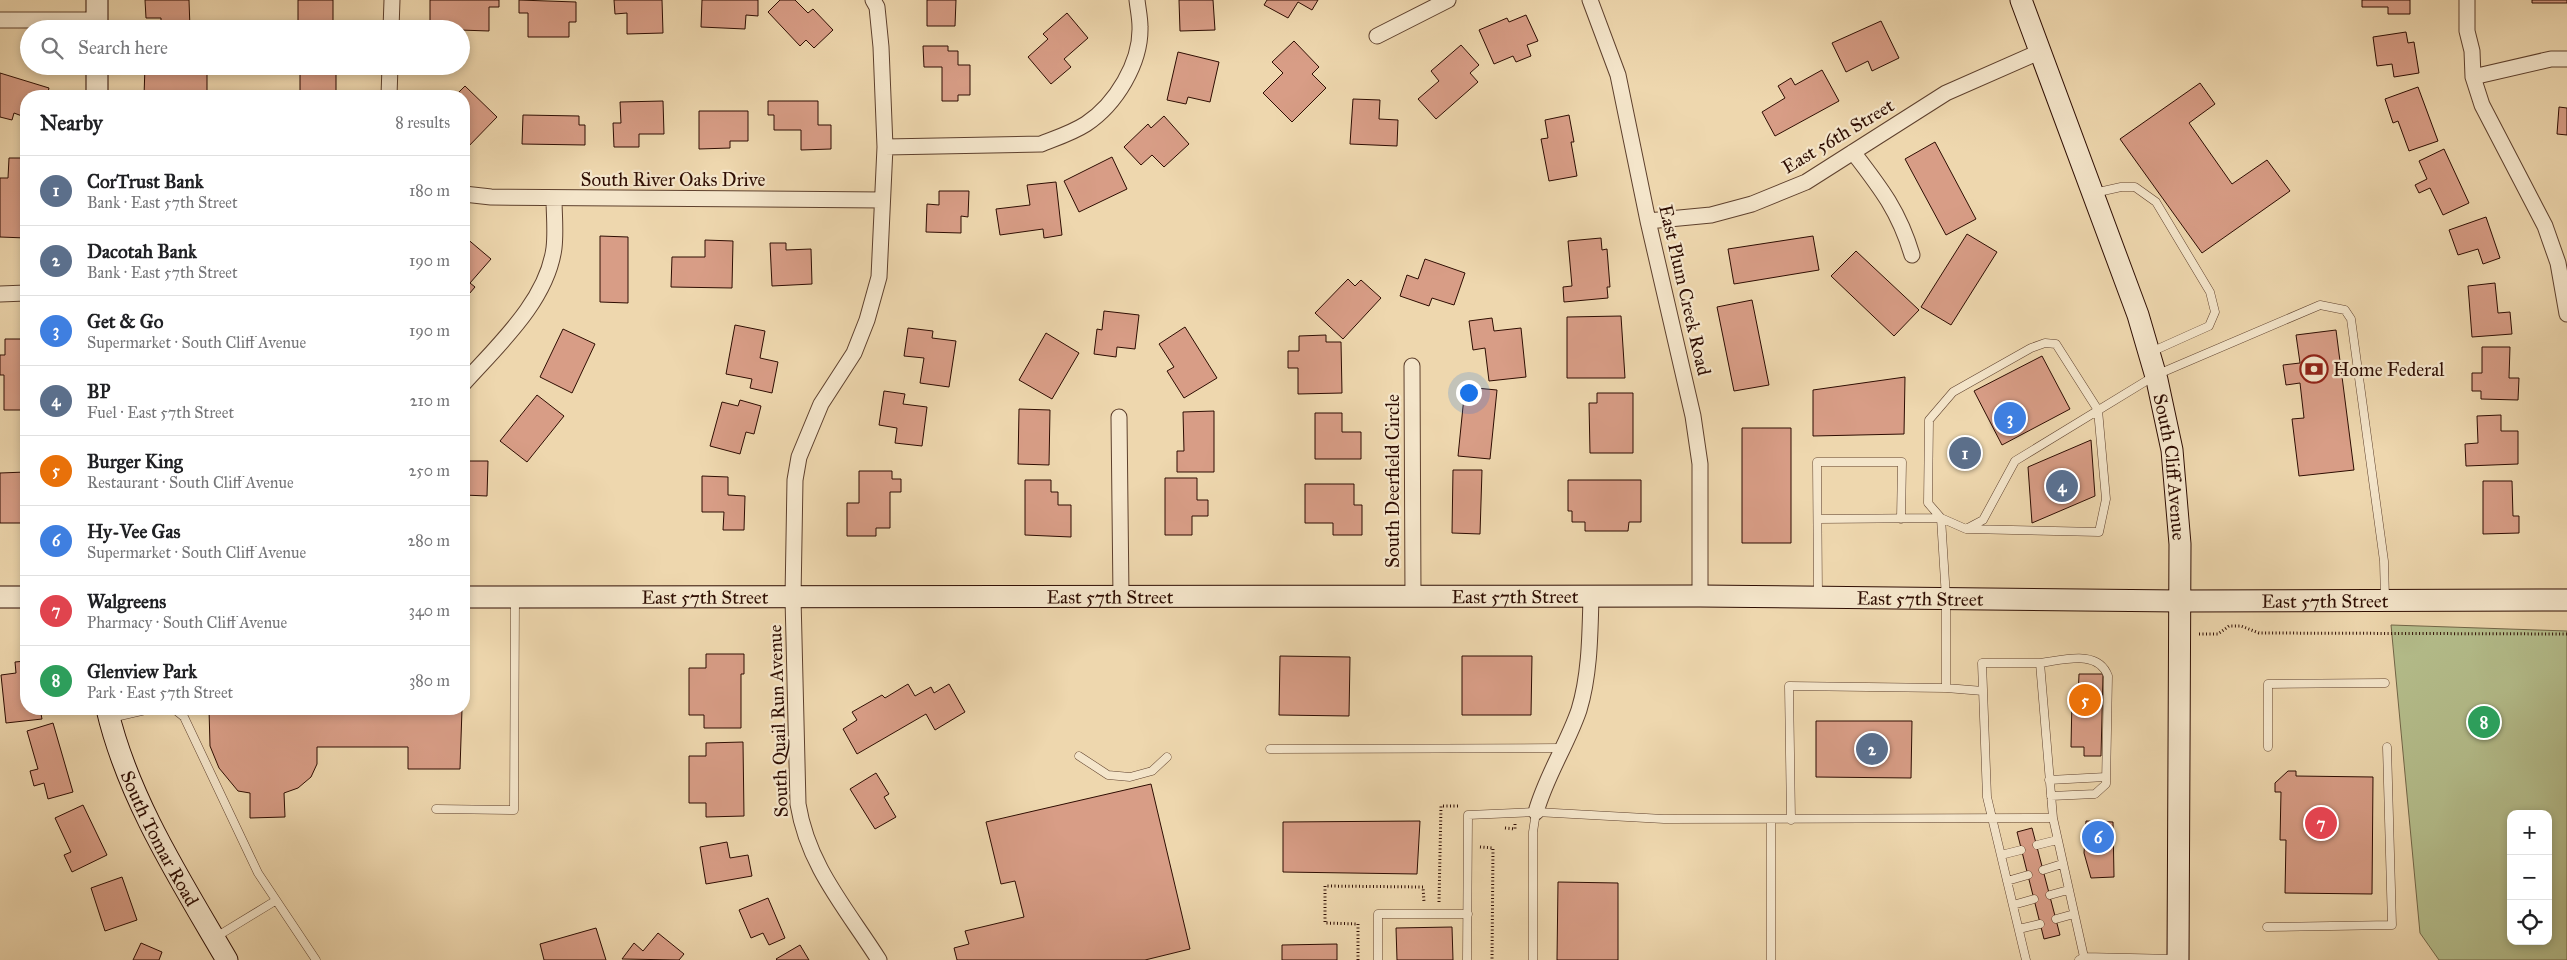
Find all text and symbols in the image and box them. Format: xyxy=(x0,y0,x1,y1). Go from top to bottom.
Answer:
search box xyxy=(20,20,470,75)
icon: search xyxy=(38,34,66,62)
text: Search here xyxy=(78,36,168,59)
street label: East 56th Street xyxy=(1778,93,1898,178)
text: Nearby xyxy=(40,110,103,136)
text: 8 results xyxy=(395,113,450,132)
street label: South River Oaks Drive xyxy=(581,168,765,191)
text: CorTrust Bank xyxy=(87,170,204,193)
text: 1 xyxy=(53,181,59,200)
text: 180 m xyxy=(409,181,450,200)
text: Bank · East 57th Street xyxy=(87,193,238,212)
street label: East Plum Creek Road xyxy=(1654,202,1716,378)
text: Dacotah Bank xyxy=(87,240,197,263)
text: 2 xyxy=(52,251,60,270)
text: 190 m xyxy=(409,251,450,270)
text: Bank · East 57th Street xyxy=(87,263,238,282)
text: Get & Go xyxy=(87,310,163,333)
text: 3 xyxy=(53,321,59,340)
text: 190 m xyxy=(409,321,450,340)
text: Supermarket · South Cliff Avenue xyxy=(87,333,306,352)
bank icon: Home Federal xyxy=(2299,354,2329,384)
place label: Home Federal xyxy=(2333,358,2445,381)
text: BP xyxy=(87,380,110,403)
your location xyxy=(1456,380,1482,406)
text: 4 xyxy=(52,391,60,410)
text: 210 m xyxy=(410,391,450,410)
street label: South Cliff Avenue xyxy=(2149,391,2191,541)
street label: South Deerfield Circle xyxy=(1381,394,1404,568)
pin: 3 xyxy=(1994,399,2026,437)
text: Fuel · East 57th Street xyxy=(87,403,234,422)
pin: 1 xyxy=(1949,434,1981,472)
text: Burger King xyxy=(87,450,183,473)
text: 5 xyxy=(52,461,60,480)
text: 250 m xyxy=(409,461,450,480)
pin: 4 xyxy=(2046,467,2078,505)
text: Restaurant · South Cliff Avenue xyxy=(87,473,294,492)
text: Hy-Vee Gas xyxy=(87,520,180,543)
text: 6 xyxy=(52,531,60,550)
text: 280 m xyxy=(407,531,450,550)
text: Supermarket · South Cliff Avenue xyxy=(87,543,306,562)
street label: East 57th Street xyxy=(641,585,769,608)
street label: East 57th Street xyxy=(1046,585,1174,608)
street label: East 57th Street xyxy=(1451,585,1579,608)
street label: East 57th Street xyxy=(1856,586,1984,610)
street label: East 57th Street xyxy=(2261,589,2389,612)
text: Walgreens xyxy=(87,590,166,613)
text: 7 xyxy=(52,601,60,620)
text: 340 m xyxy=(408,601,450,620)
text: Pharmacy · South Cliff Avenue xyxy=(87,613,287,632)
street label: South Quail Run Avenue xyxy=(763,624,793,818)
text: Glenview Park xyxy=(87,660,197,683)
text: 8 xyxy=(52,671,60,690)
text: 380 m xyxy=(409,671,450,690)
pin: 5 xyxy=(2069,681,2101,719)
text: Park · East 57th Street xyxy=(87,683,233,702)
pin: 8 xyxy=(2468,703,2500,741)
pin: 2 xyxy=(1856,730,1888,768)
street label: South Tomar Road xyxy=(116,767,204,910)
pin: 7 xyxy=(2305,804,2337,842)
map controls xyxy=(2507,810,2552,945)
button: + xyxy=(2507,810,2552,855)
pin: 6 xyxy=(2082,818,2114,856)
button: − xyxy=(2507,855,2552,900)
button: locate xyxy=(2507,900,2552,945)

